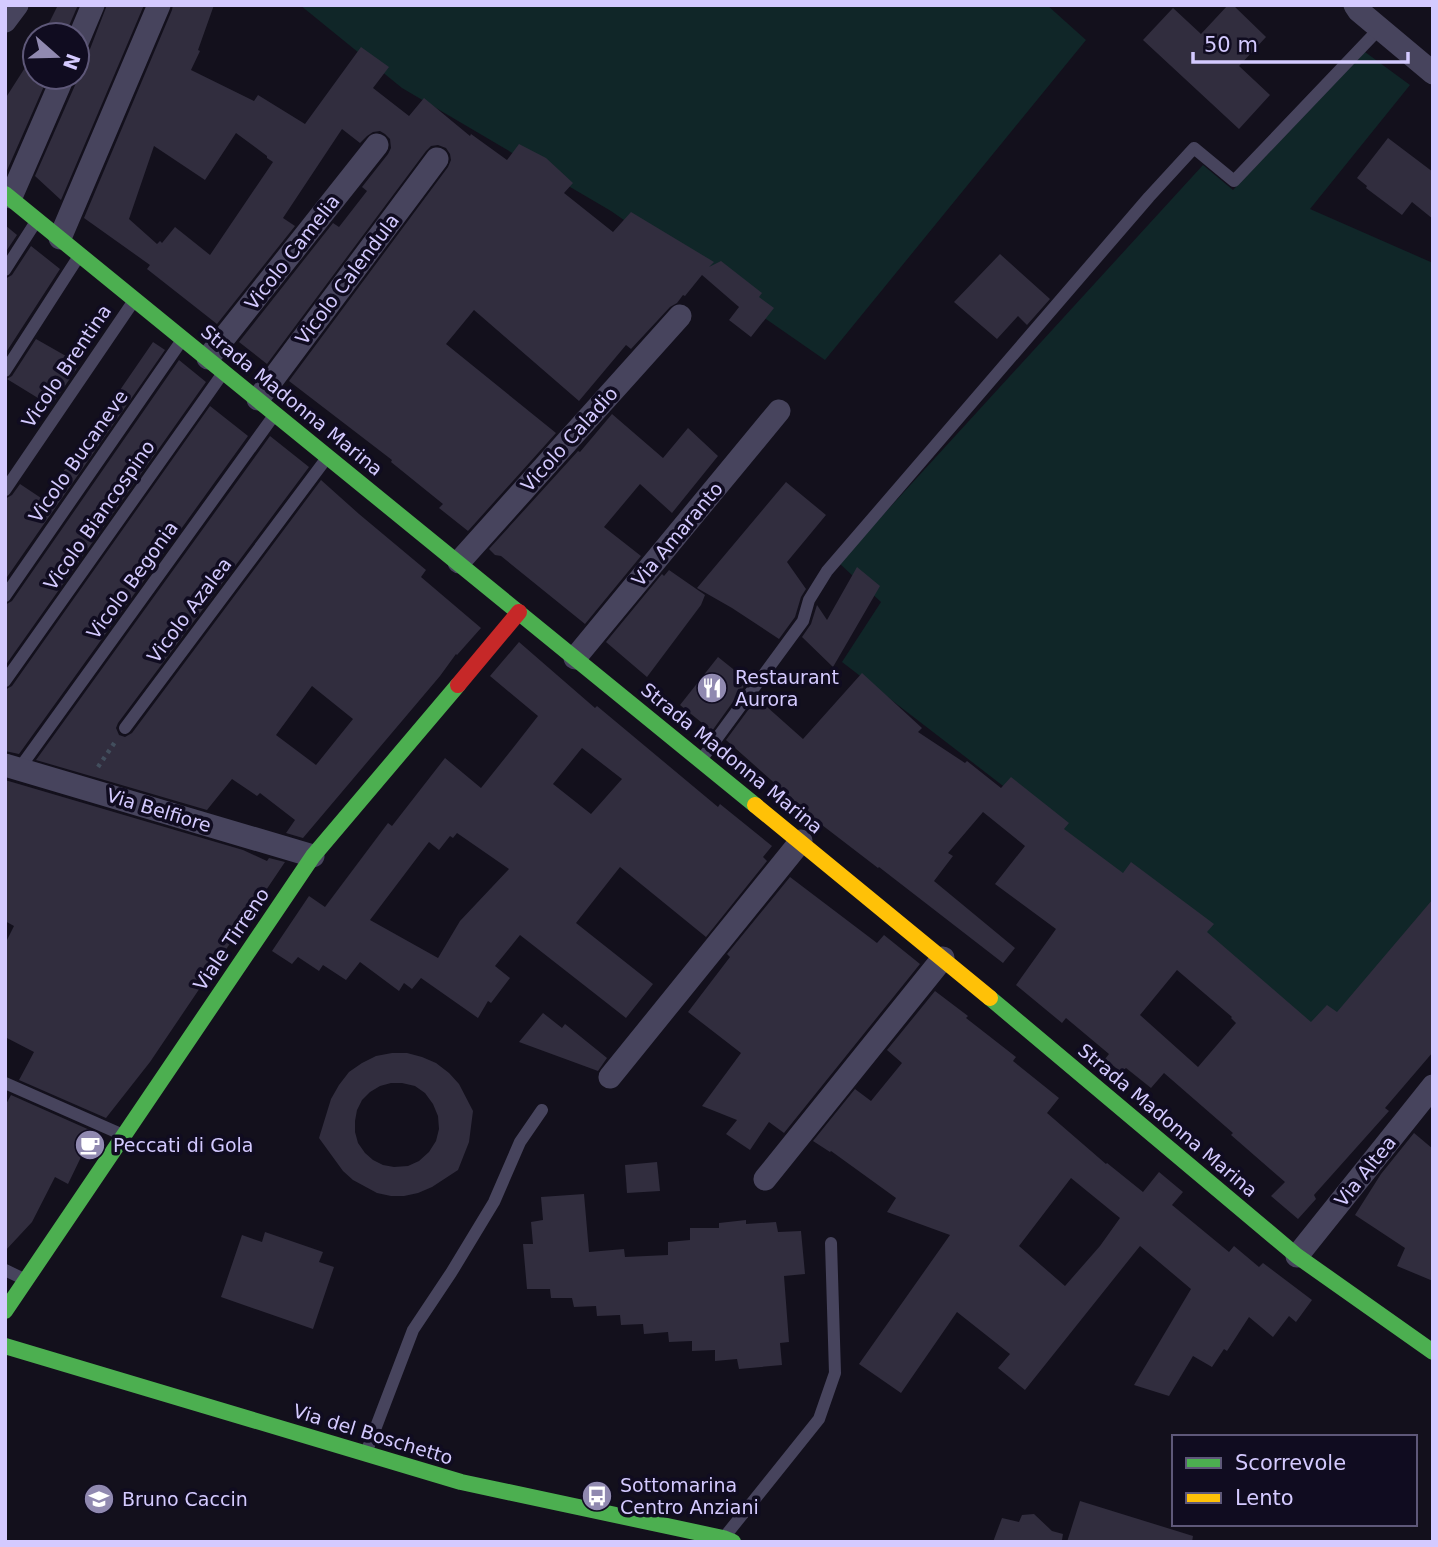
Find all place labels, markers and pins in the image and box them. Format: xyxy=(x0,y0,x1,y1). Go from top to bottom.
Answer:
place label: Restaurant Aurora xyxy=(735,666,839,710)
restaurant icon: Restaurant Aurora xyxy=(695,671,729,705)
cafe icon: Peccati di Gola xyxy=(73,1128,107,1162)
place label: Peccati di Gola xyxy=(113,1134,253,1156)
place label: Sottomarina Centro Anziani xyxy=(620,1474,759,1518)
bus stop icon: Sottomarina Centro Anziani xyxy=(580,1479,614,1513)
school or university icon: Bruno Caccin xyxy=(82,1482,116,1516)
place label: Bruno Caccin xyxy=(122,1488,248,1510)

